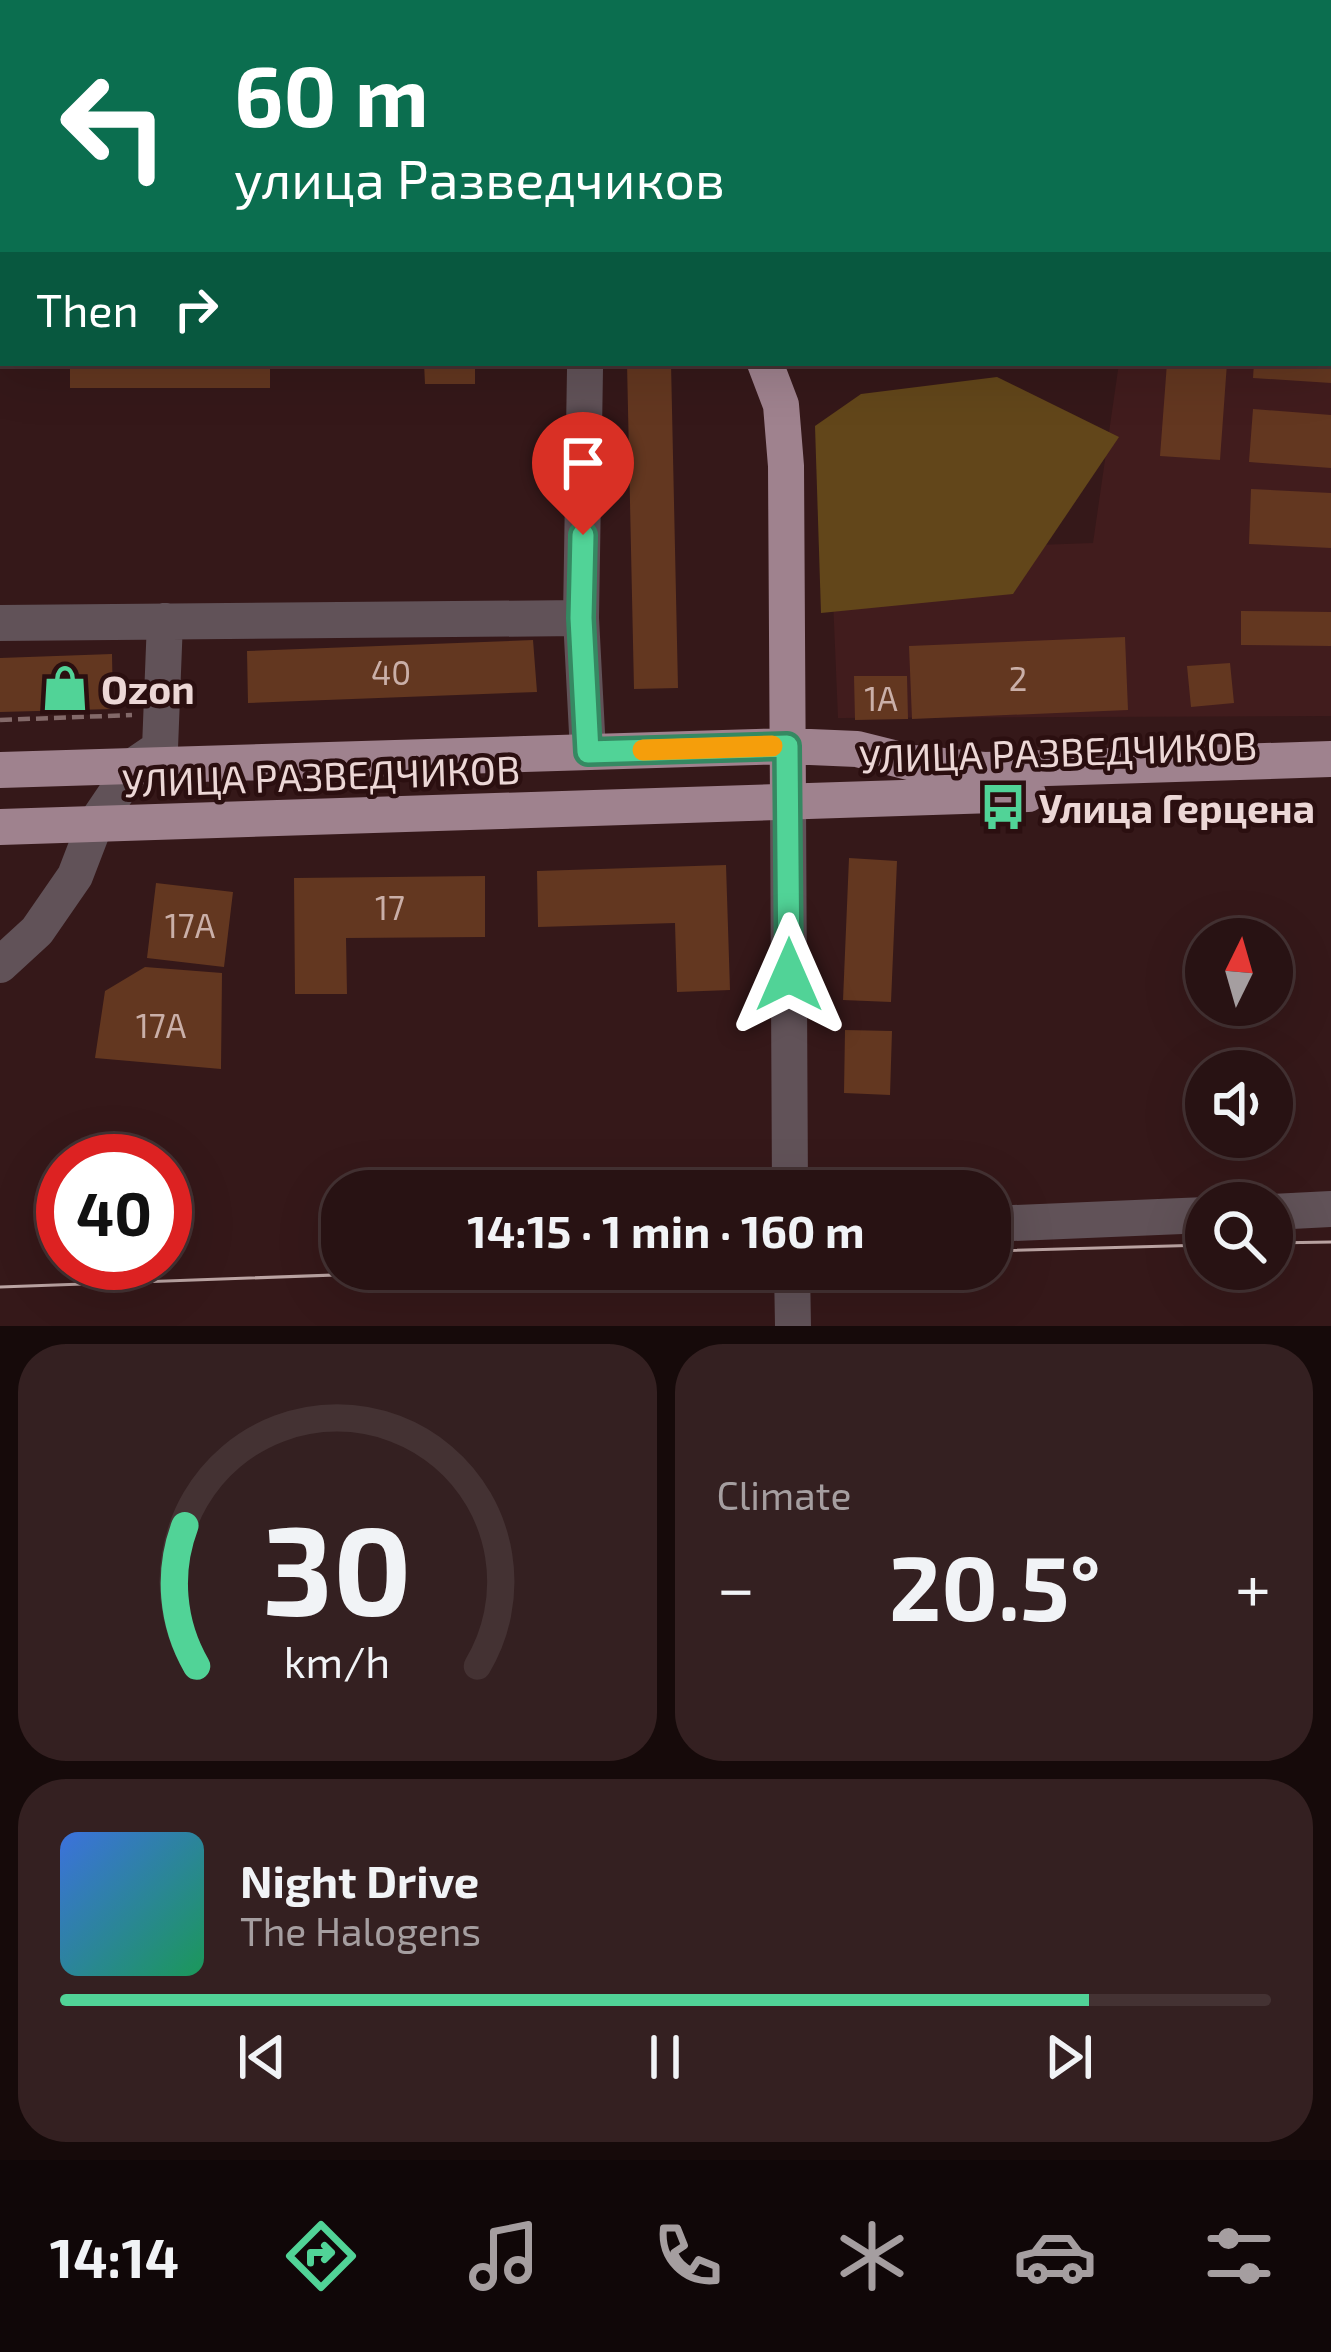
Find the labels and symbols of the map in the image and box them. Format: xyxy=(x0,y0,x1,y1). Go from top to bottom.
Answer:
pin xyxy=(532,412,634,535)
house number: 40 xyxy=(371,652,411,692)
house number: 2 xyxy=(1009,658,1027,698)
shop icon: Ozon xyxy=(40,663,90,713)
place label: Ozon xyxy=(101,665,195,712)
house number: 1А xyxy=(864,678,898,718)
street label: УЛИЦА РАЗВЕДЧИКОВ xyxy=(858,721,1258,781)
street label: УЛИЦА РАЗВЕДЧИКОВ xyxy=(121,745,521,805)
bus stop icon: Улица Герцена xyxy=(978,782,1028,832)
place label: Улица Герцена xyxy=(1039,784,1315,831)
house number: 17 xyxy=(375,887,405,927)
house number: 17А xyxy=(165,905,216,945)
position arrow xyxy=(726,912,852,1038)
north arrow xyxy=(1185,918,1293,1026)
house number: 17А xyxy=(136,1005,187,1045)
speed limit sign: 40 xyxy=(36,1134,192,1290)

